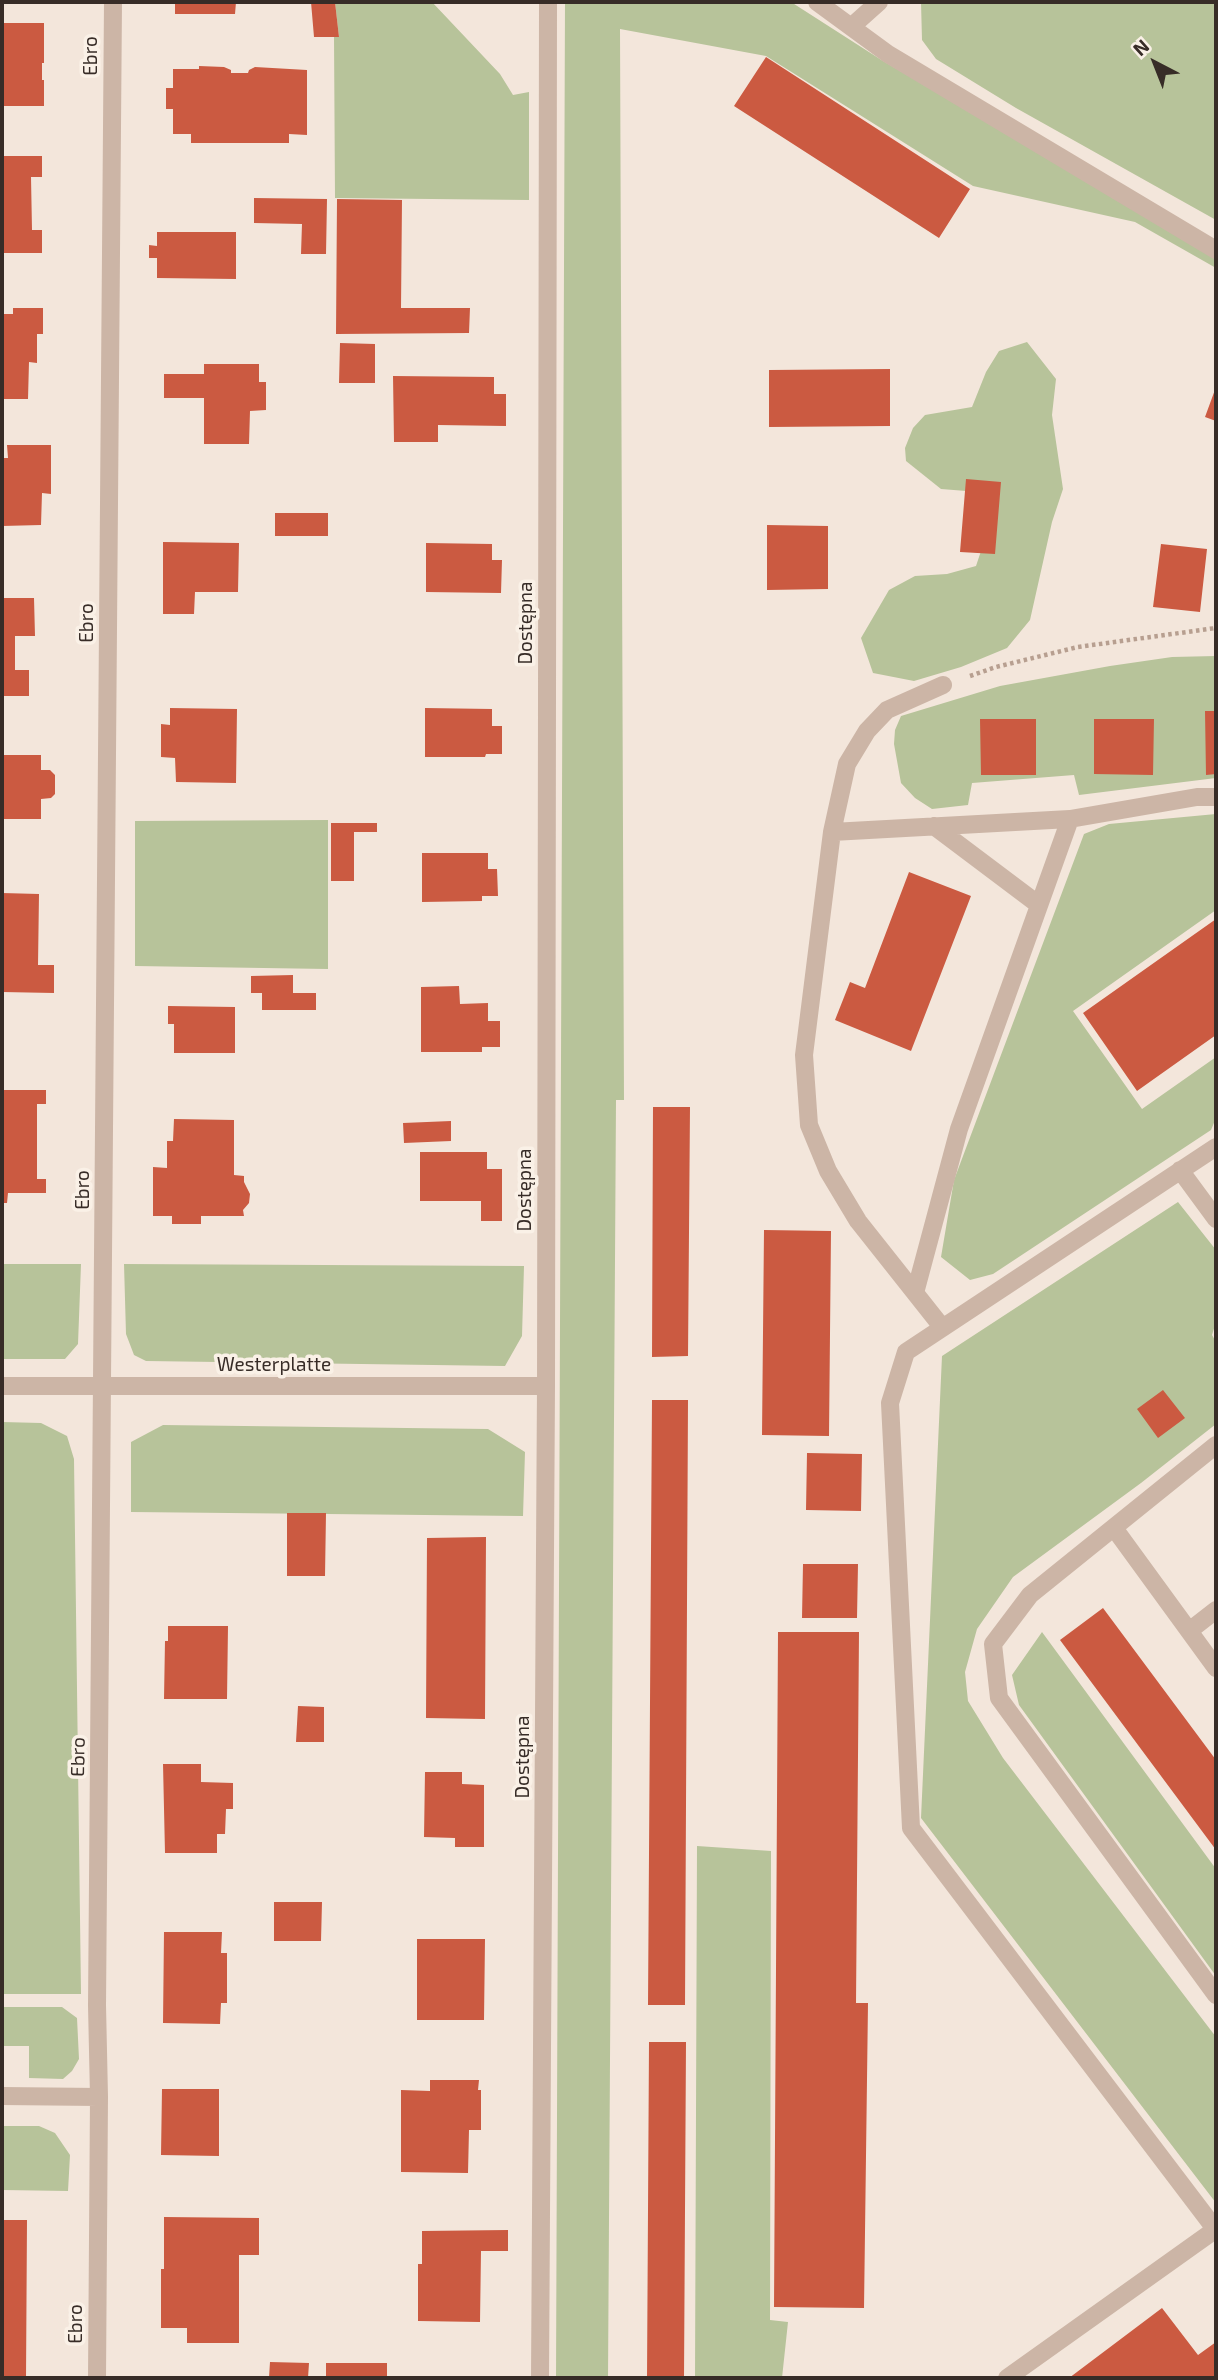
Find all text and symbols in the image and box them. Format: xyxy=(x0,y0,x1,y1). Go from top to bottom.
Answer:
north arrow xyxy=(1120,28,1190,98)
text: N xyxy=(1128,34,1153,60)
street label: Ebro xyxy=(80,36,102,76)
street label: Dostępna xyxy=(515,582,537,664)
street label: Ebro xyxy=(76,603,98,643)
street label: Dostępna xyxy=(514,1149,536,1231)
street label: Ebro xyxy=(72,1170,94,1210)
street label: Westerplatte xyxy=(217,1354,331,1376)
street label: Dostępna xyxy=(512,1716,534,1798)
street label: Ebro xyxy=(66,1737,90,1777)
street label: Ebro xyxy=(65,2304,87,2344)

